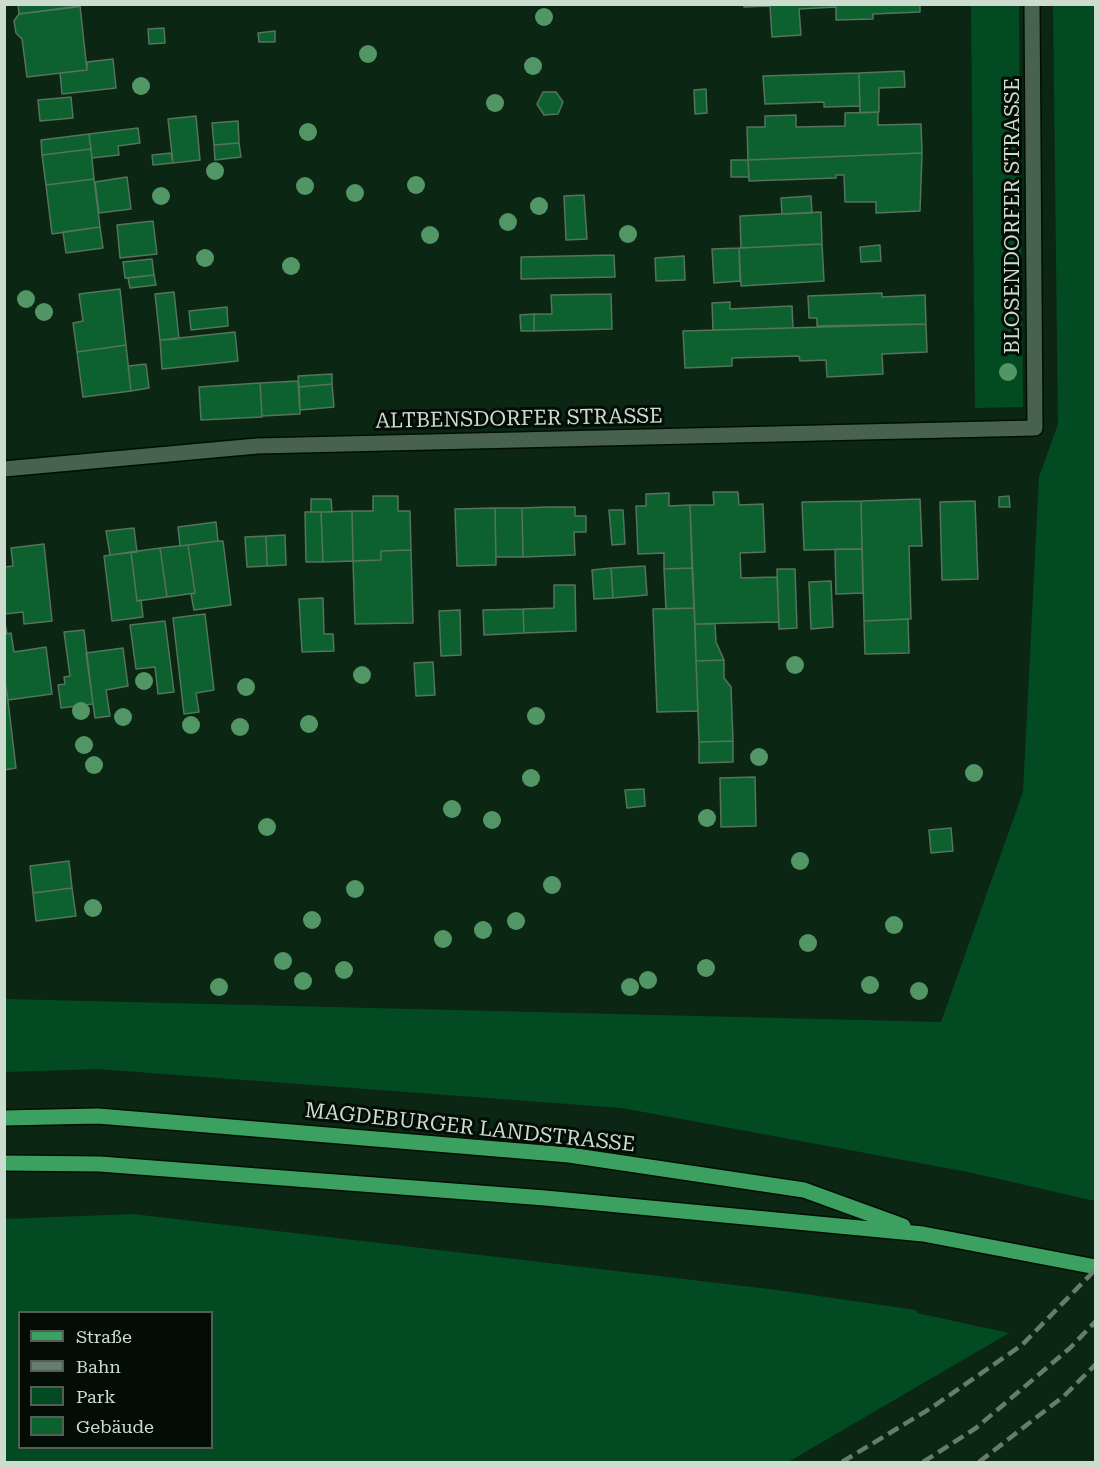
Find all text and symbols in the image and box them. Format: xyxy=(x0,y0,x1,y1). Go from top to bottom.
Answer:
street label: BLOSENDORFER STRASSE xyxy=(1000,78,1026,354)
street label: ALTBENSDORFER STRASSE xyxy=(375,404,663,434)
street label: MAGDEBURGER LANDSTRASSE xyxy=(304,1098,636,1158)
legend xyxy=(18,1311,213,1449)
text: Straße xyxy=(76,1326,132,1347)
text: Bahn xyxy=(76,1356,121,1377)
text: Park xyxy=(76,1386,116,1407)
text: Gebäude xyxy=(76,1416,154,1437)

